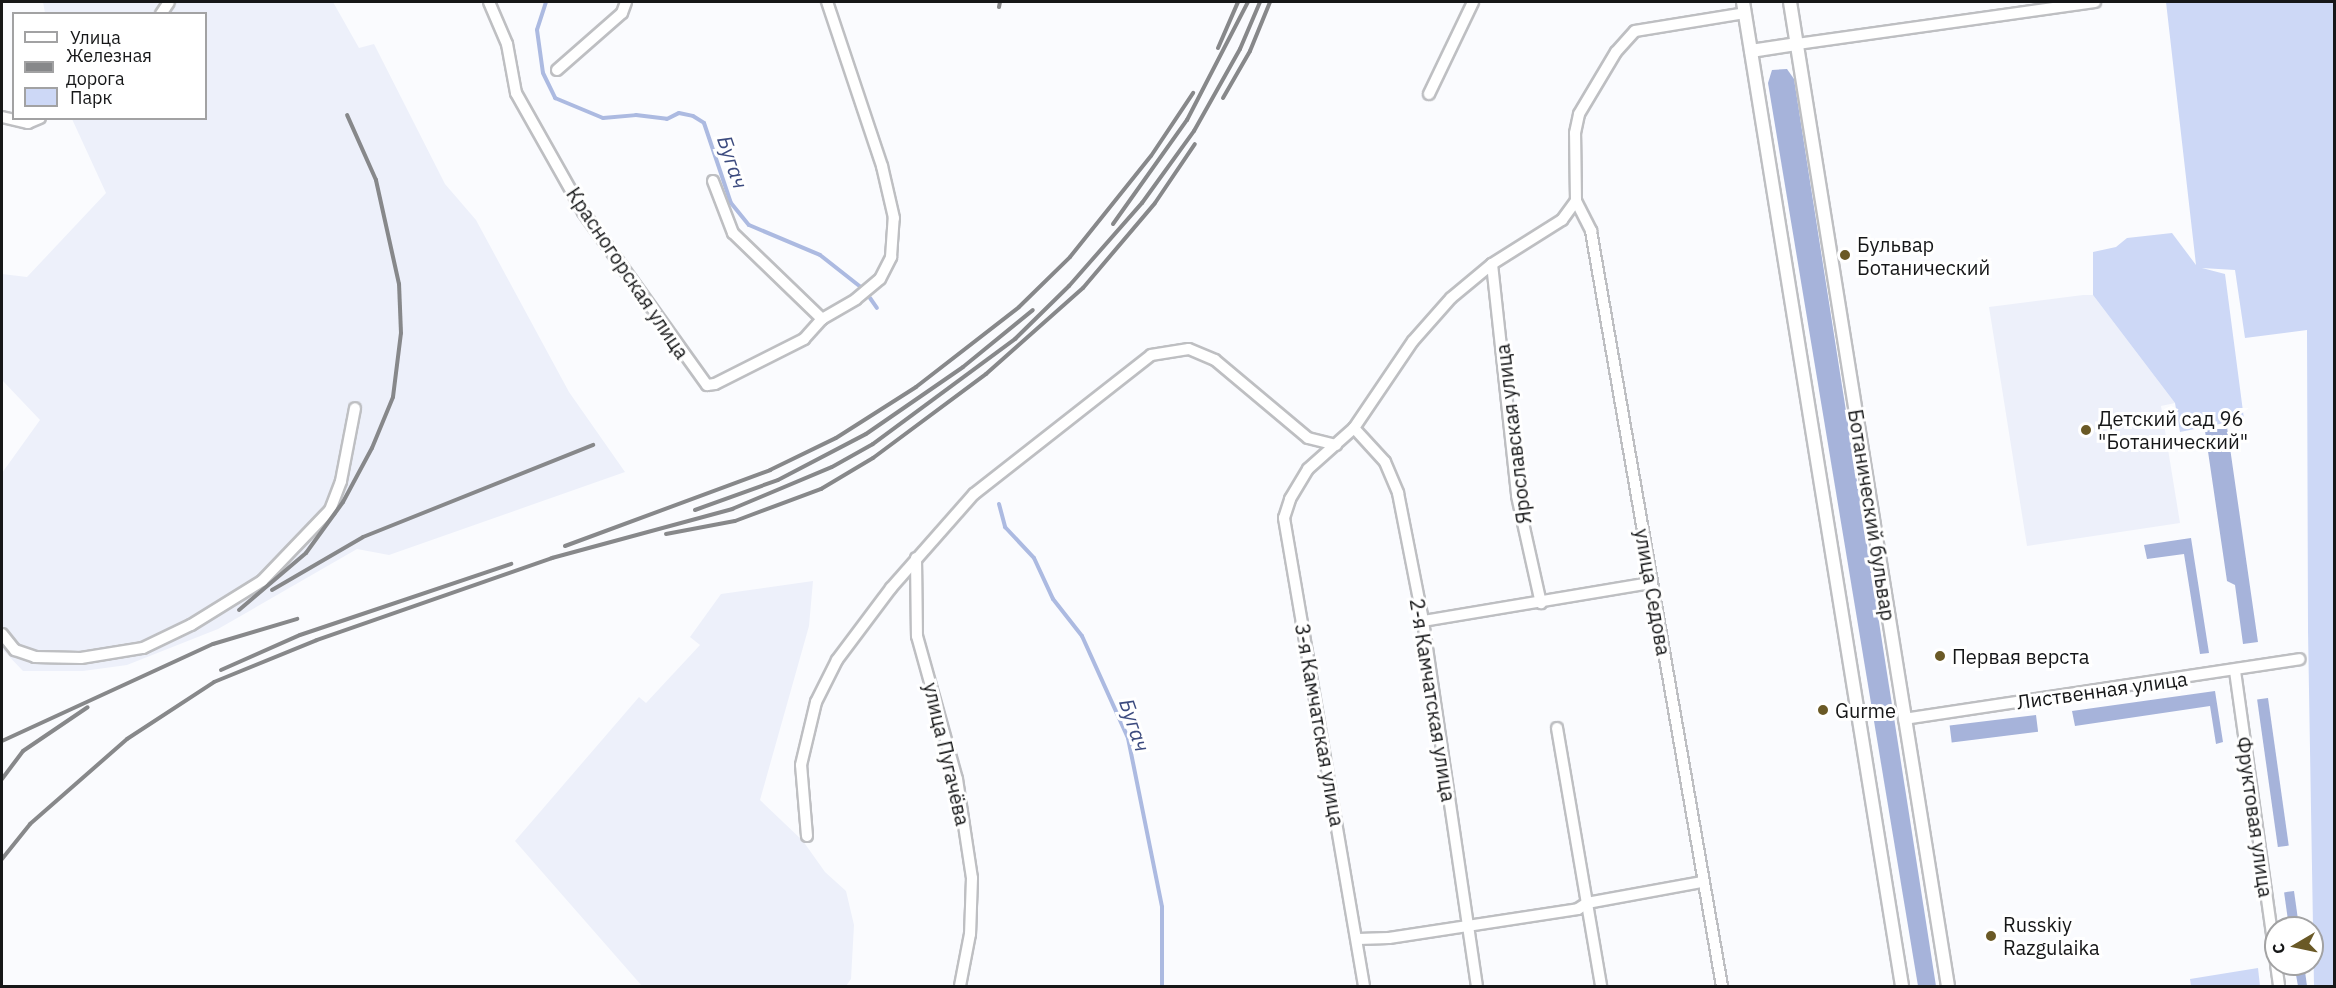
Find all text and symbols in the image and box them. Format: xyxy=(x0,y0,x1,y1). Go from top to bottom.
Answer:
legend xyxy=(12,12,207,120)
text: Улица xyxy=(70,26,121,49)
text: Железная дорога xyxy=(66,44,152,90)
text: Парк xyxy=(70,86,112,109)
water label: Бугач xyxy=(712,132,754,192)
street label: Красногорская улица xyxy=(562,183,694,363)
place label: Бульвар Ботанический xyxy=(1857,232,1990,279)
marker: Бульвар Ботанический xyxy=(1838,248,1852,262)
street label: Ярославская улица xyxy=(1490,343,1536,525)
place label: Детский сад 96 "Ботанический" xyxy=(2098,406,2248,453)
street label: Ботанический бульвар xyxy=(1843,407,1901,623)
marker: Детский сад 96 "Ботанический" xyxy=(2079,423,2093,437)
street label: улица Седова xyxy=(1630,527,1676,657)
street label: 2-я Камчатская улица xyxy=(1405,597,1461,803)
street label: 3-я Камчатская улица xyxy=(1290,622,1350,828)
place label: Первая верста xyxy=(1952,644,2089,668)
marker: Первая верста xyxy=(1933,649,1947,663)
street label: Лиственная улица xyxy=(2015,666,2189,714)
street label: улица Пугачёва xyxy=(919,680,975,828)
water label: Бугач xyxy=(1114,695,1156,755)
place label: Gurme xyxy=(1835,698,1896,722)
marker: Gurme xyxy=(1816,703,1830,717)
street label: Фруктовая улица xyxy=(2232,735,2278,899)
place label: Russkiy Razgulaika xyxy=(2003,912,2100,959)
north arrow xyxy=(2264,916,2324,976)
marker: Russkiy Razgulaika xyxy=(1984,929,1998,943)
text: С xyxy=(2268,942,2289,955)

